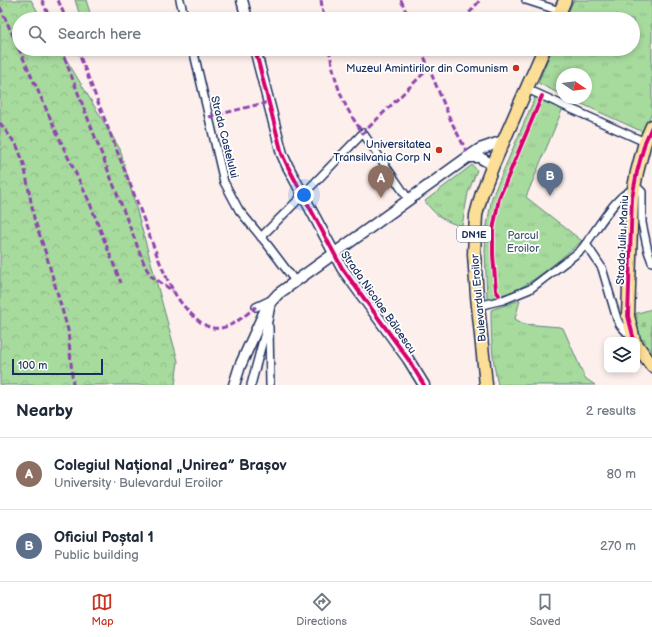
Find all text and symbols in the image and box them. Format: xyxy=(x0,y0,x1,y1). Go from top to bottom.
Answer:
search box xyxy=(12,12,640,56)
icon: search xyxy=(26,23,48,45)
text: Search here xyxy=(58,25,141,44)
place label: Muzeul Amintirilor din Comunism xyxy=(346,62,508,75)
marker: Muzeul Amintirilor din Comunism xyxy=(511,63,521,73)
north arrow xyxy=(556,68,592,104)
street label: Strada Castelului xyxy=(208,95,241,180)
place label: Universitatea Transilvania Corp N xyxy=(333,138,431,164)
marker: Universitatea Transilvania Corp N xyxy=(434,145,444,155)
pin: B xyxy=(537,163,563,196)
pin: A xyxy=(368,165,394,198)
your location xyxy=(294,185,314,205)
street label: Strada Iuliu Maniu xyxy=(614,195,631,285)
road number: DN1E xyxy=(457,226,491,242)
park label: Parcul Eroilor xyxy=(507,229,540,255)
street label: Strada Nicolae Bălcescu xyxy=(338,248,419,356)
street label: Bulevardul Eroilor xyxy=(468,253,489,342)
map controls xyxy=(604,337,640,373)
button: layers xyxy=(604,337,640,373)
scale bar xyxy=(12,357,103,376)
text: 100 m xyxy=(18,359,47,372)
text: Nearby xyxy=(16,401,73,421)
text: 2 results xyxy=(586,403,636,419)
text: Colegiul Național „Unirea” Brașov xyxy=(54,456,287,475)
text: A xyxy=(25,466,33,482)
text: 80 m xyxy=(607,466,636,482)
text: University · Bulevardul Eroilor xyxy=(54,475,223,491)
text: Oficiul Poștal 1 xyxy=(54,528,154,547)
text: B xyxy=(24,538,34,554)
text: 270 m xyxy=(600,538,636,554)
text: Public building xyxy=(54,547,139,563)
tab: Map xyxy=(91,591,114,628)
tab: Directions xyxy=(296,591,347,628)
tab: Saved xyxy=(530,591,561,628)

